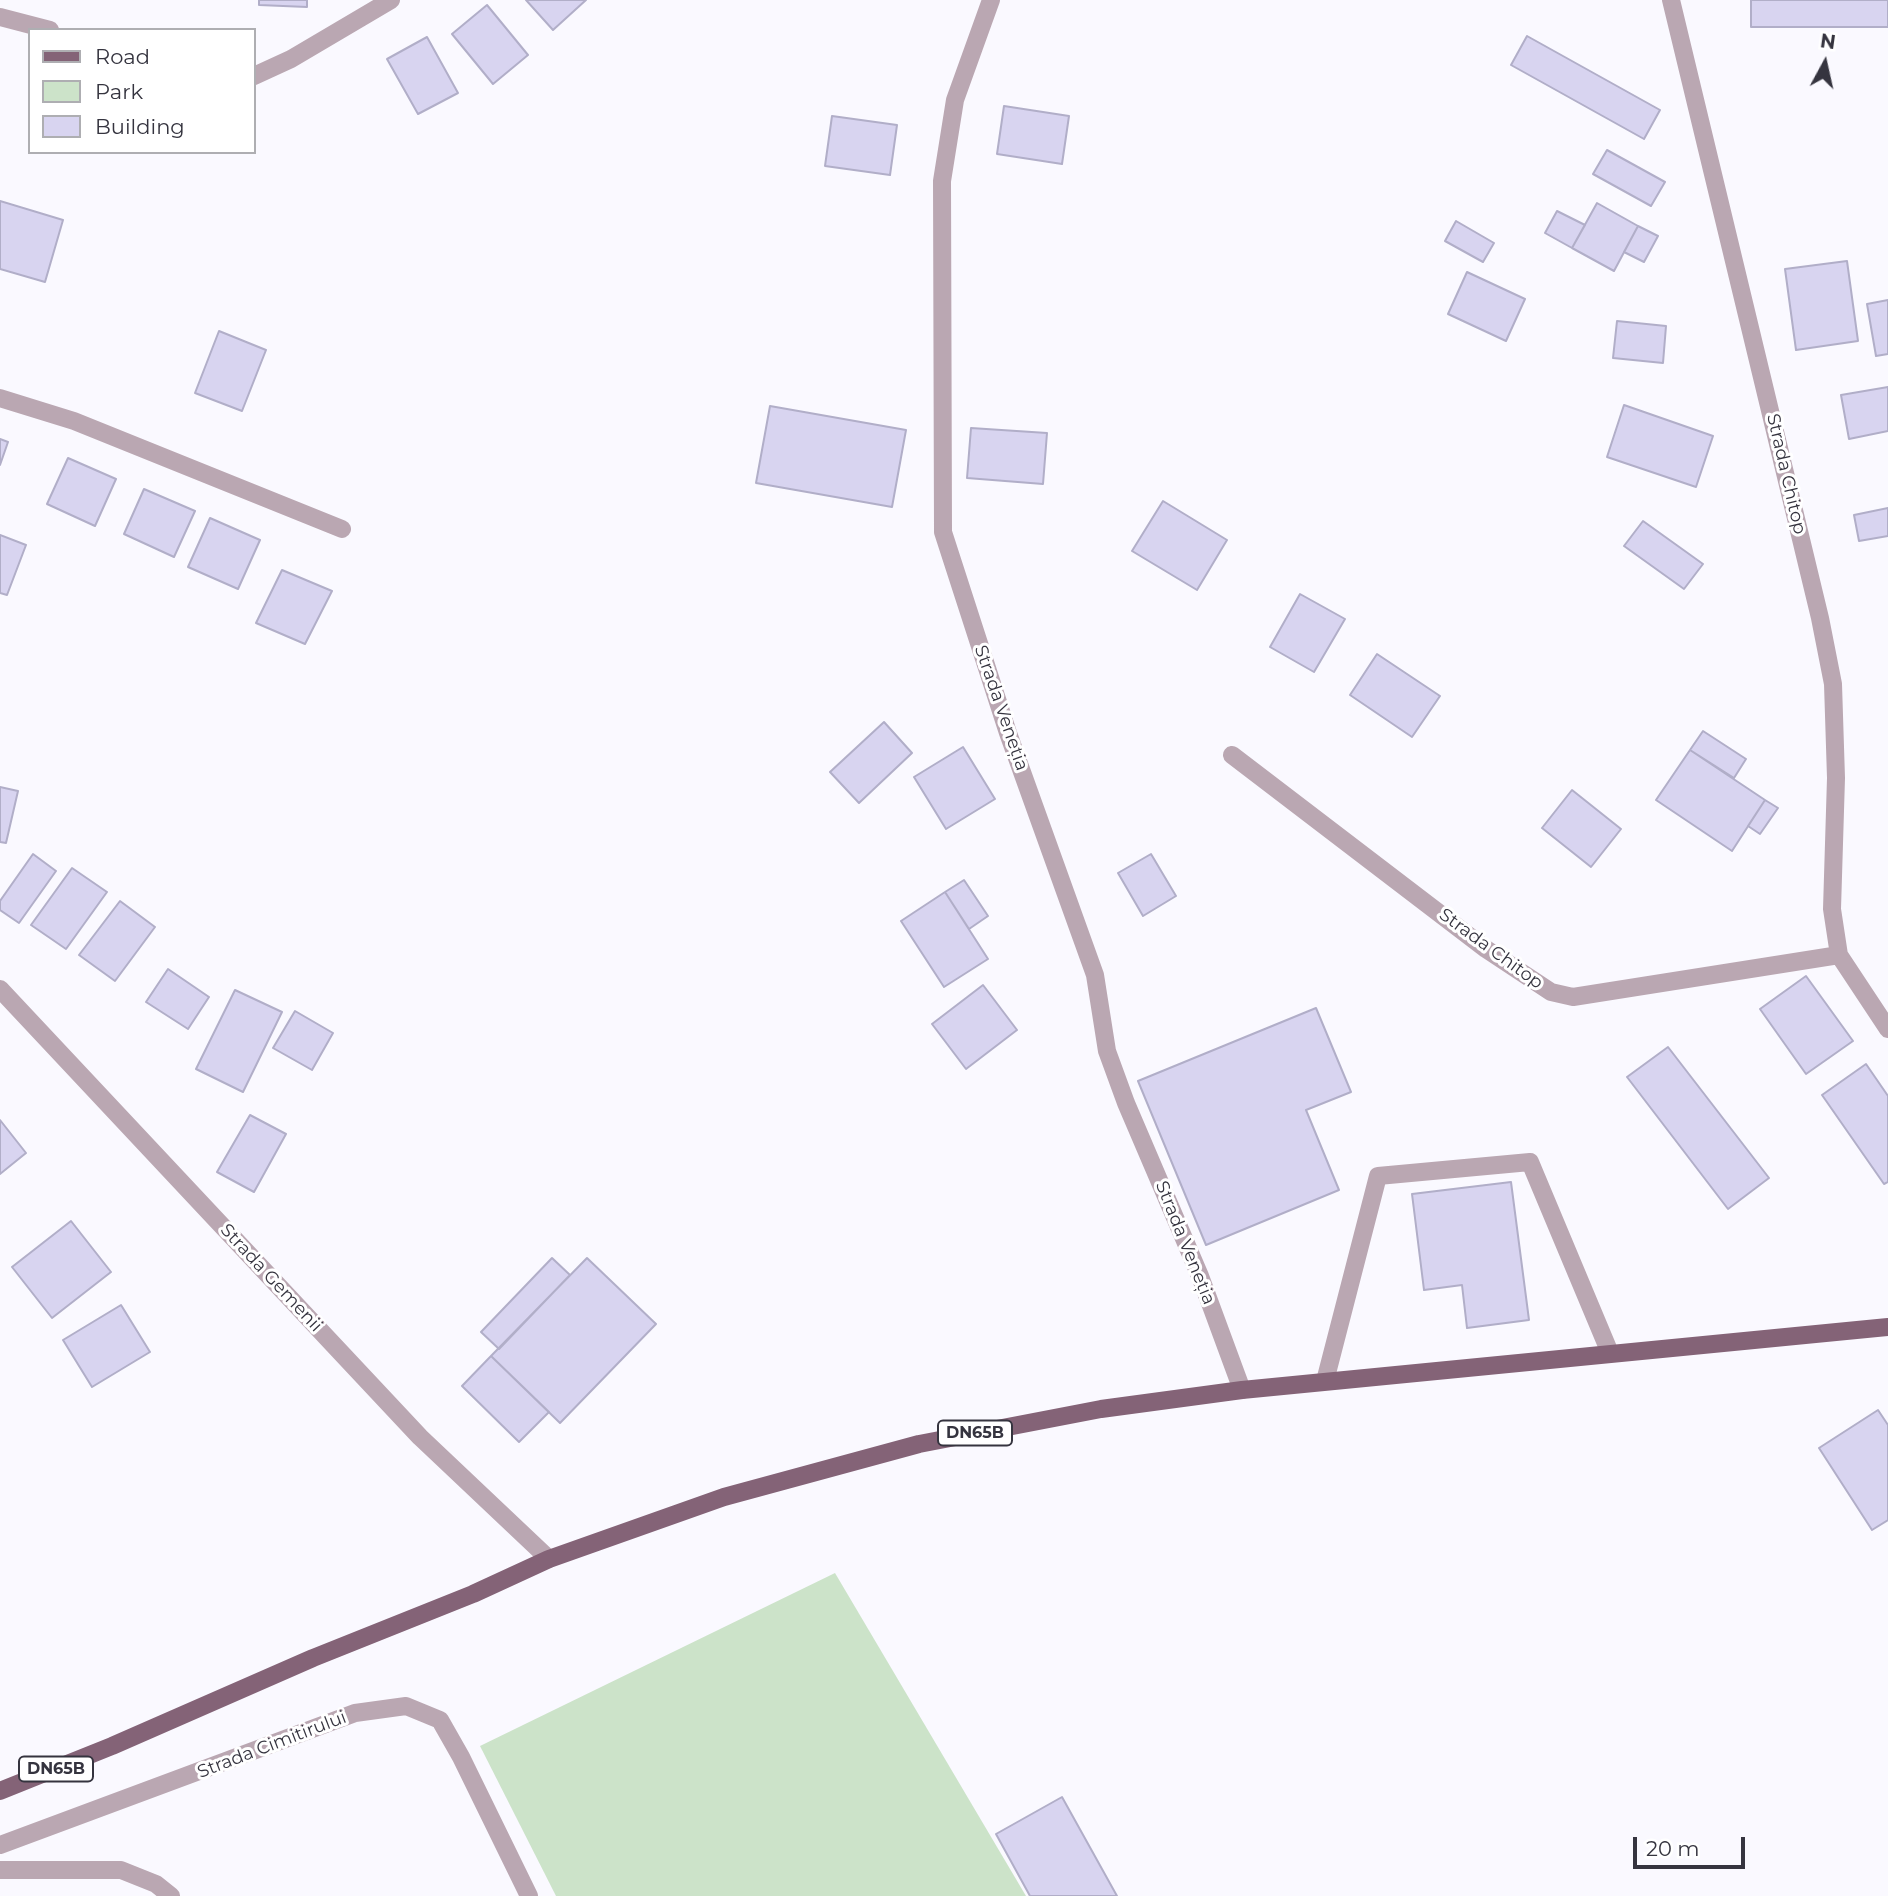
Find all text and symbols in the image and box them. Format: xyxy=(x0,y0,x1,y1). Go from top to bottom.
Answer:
legend xyxy=(28,28,256,154)
north arrow xyxy=(1790,28,1860,98)
text: N xyxy=(1819,29,1837,54)
text: Road xyxy=(95,44,150,69)
text: Park xyxy=(95,79,143,104)
text: Building xyxy=(95,114,185,139)
street label: Strada Chitop xyxy=(1762,412,1810,536)
street label: Strada Veneția xyxy=(969,642,1033,774)
street label: Strada Chitop xyxy=(1435,904,1547,994)
street label: Strada Veneția xyxy=(1150,1178,1220,1308)
street label: Strada Gemenii xyxy=(215,1220,327,1336)
road number: DN65B xyxy=(938,1420,1012,1446)
street label: Strada Cimitirului xyxy=(195,1707,349,1783)
road number: DN65B xyxy=(19,1756,93,1782)
scale bar xyxy=(1636,1822,1748,1866)
text: 20 m xyxy=(1646,1836,1700,1861)

